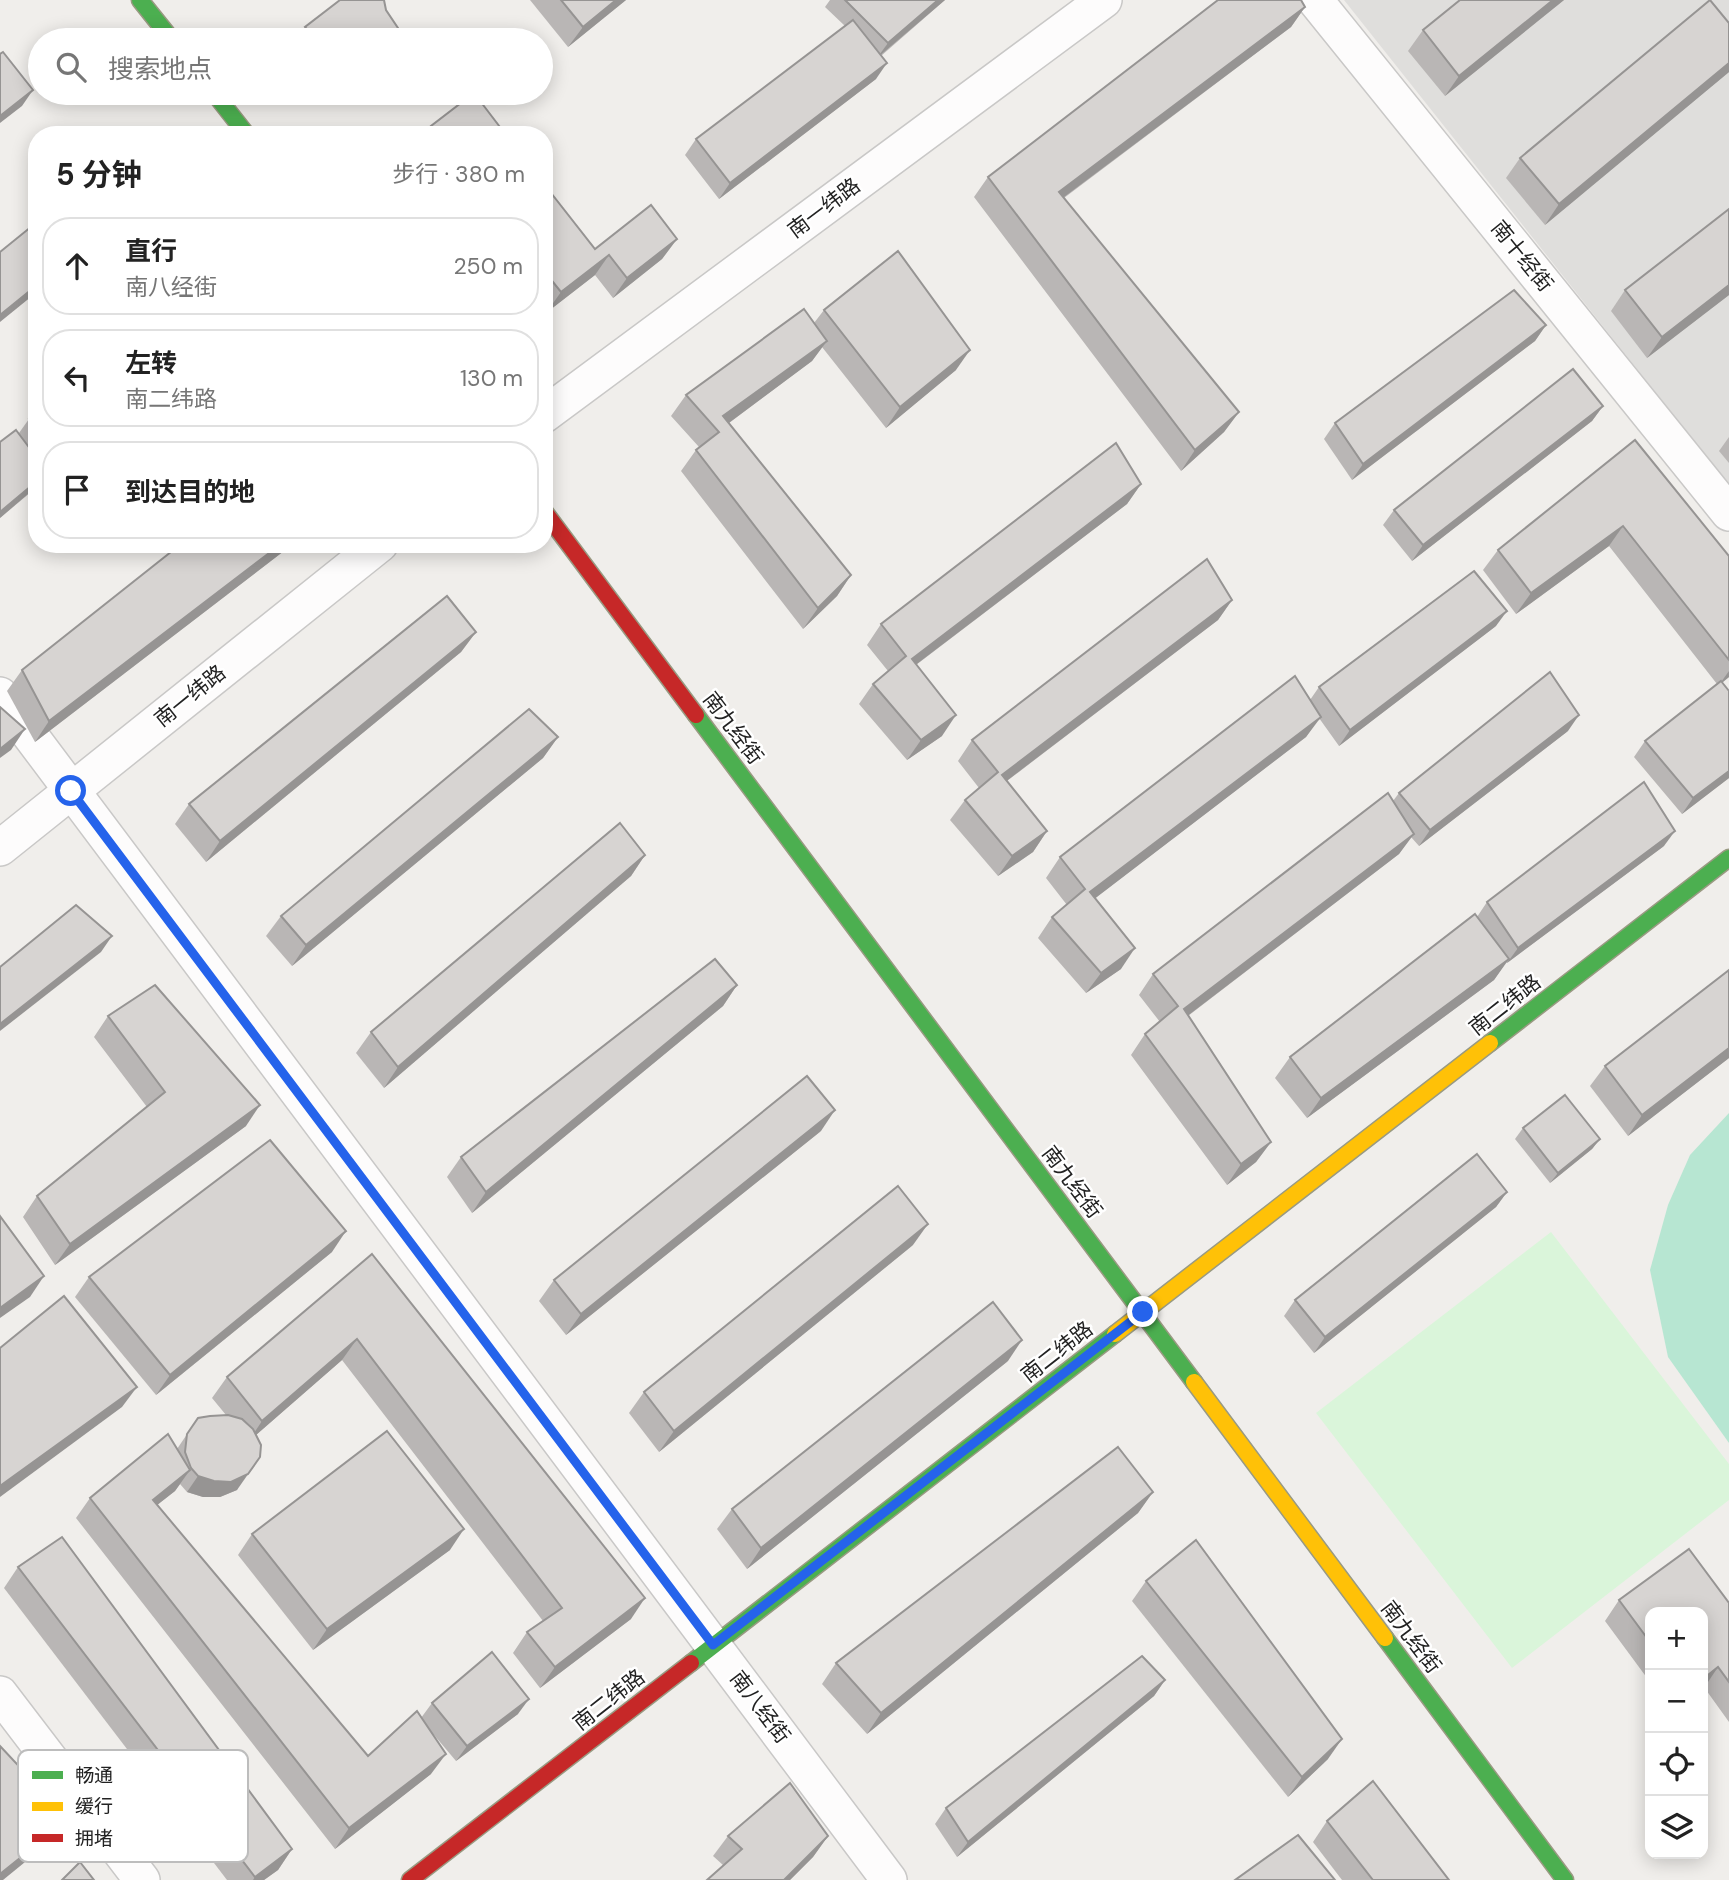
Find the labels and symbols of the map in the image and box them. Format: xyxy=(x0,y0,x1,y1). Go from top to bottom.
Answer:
street label: 南一纬路 xyxy=(782,172,866,244)
street label: 南十经街 xyxy=(1485,215,1559,297)
street label: 南一纬路 xyxy=(149,659,231,733)
street label: 南九经街 xyxy=(697,686,769,770)
route start xyxy=(55,775,86,806)
street label: 南二纬路 xyxy=(1463,968,1547,1042)
street label: 南九经街 xyxy=(1036,1140,1108,1224)
route end xyxy=(1127,1296,1158,1327)
street label: 南二纬路 xyxy=(1015,1315,1099,1389)
street label: 南九经街 xyxy=(1375,1595,1447,1679)
street label: 南二纬路 xyxy=(567,1663,651,1737)
street label: 南八经街 xyxy=(724,1665,796,1749)
legend xyxy=(18,1750,248,1862)
text: 畅通 xyxy=(75,1763,113,1788)
text: 缓行 xyxy=(75,1794,113,1819)
text: 拥堵 xyxy=(75,1826,113,1851)

